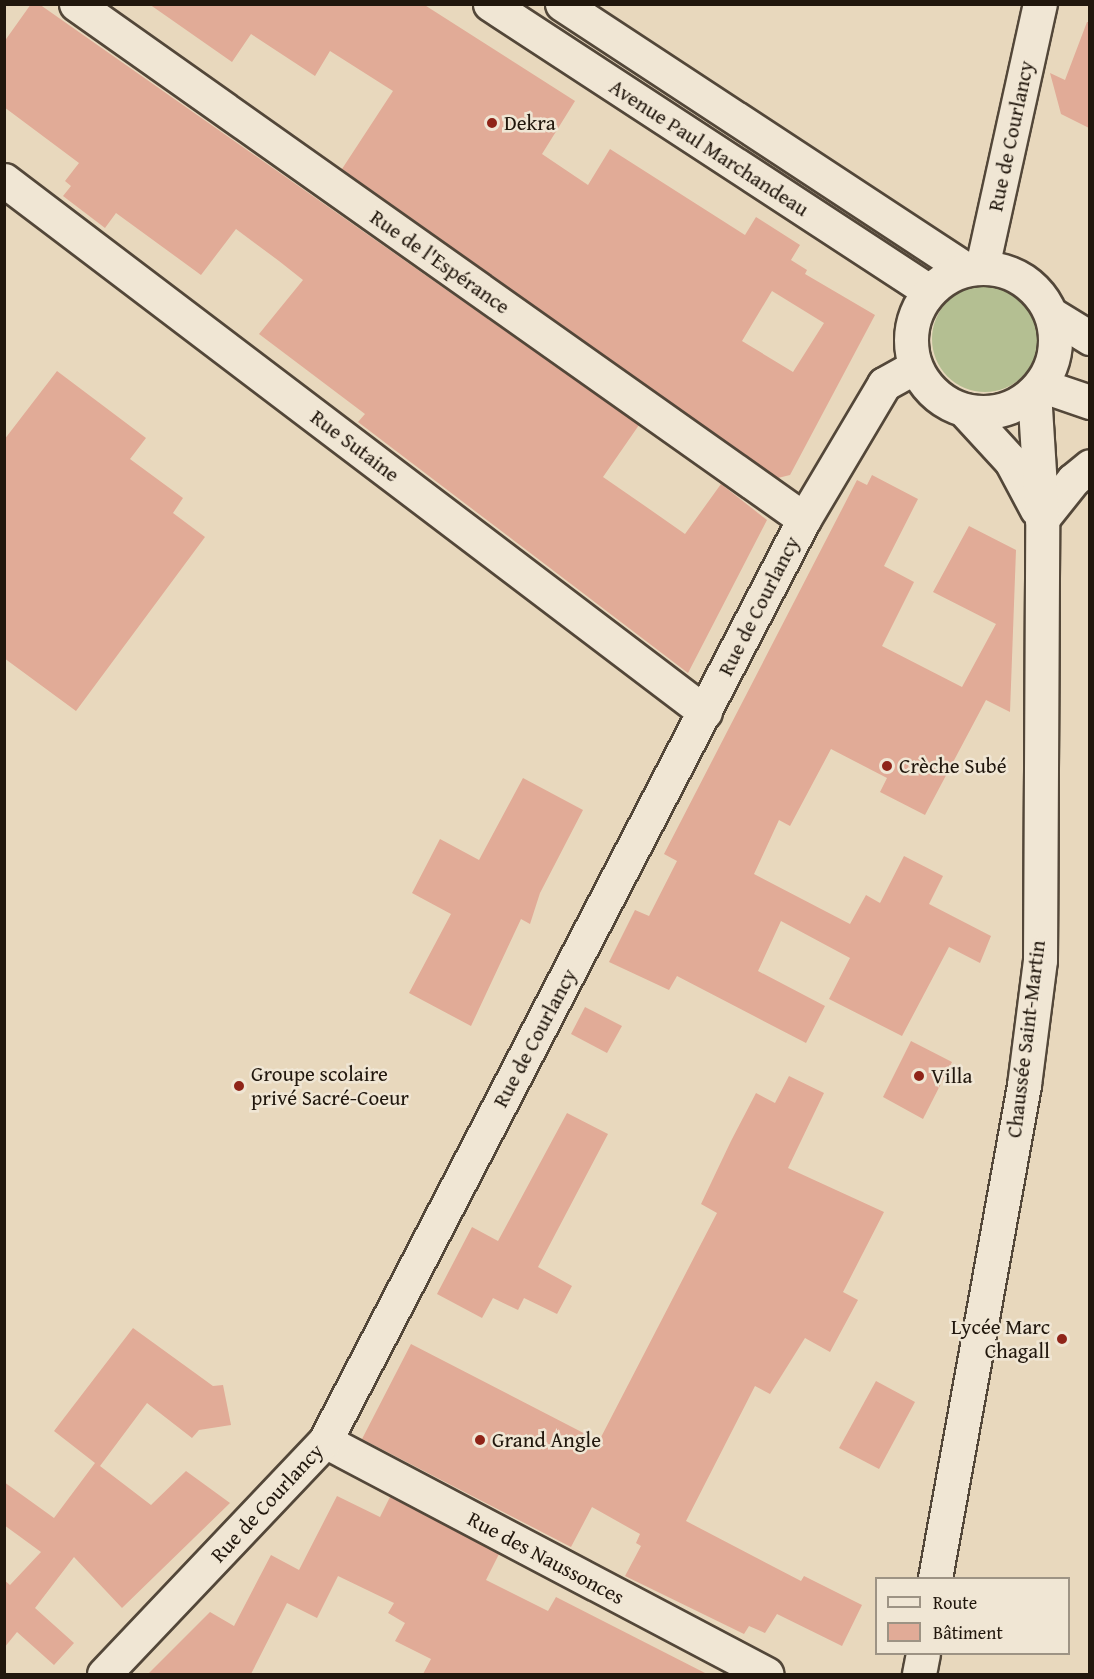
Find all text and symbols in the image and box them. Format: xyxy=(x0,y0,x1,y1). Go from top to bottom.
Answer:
street label: Rue de Courlancy xyxy=(983,58,1039,214)
street label: Avenue Paul Marchandeau xyxy=(605,74,813,222)
place label: Dekra xyxy=(504,110,556,136)
marker: Dekra xyxy=(485,116,499,130)
street label: Rue de l'Espérance xyxy=(365,205,515,319)
street label: Rue Sutaine xyxy=(306,405,404,487)
street label: Rue de Courlancy xyxy=(713,532,805,680)
place label: Crèche Subé xyxy=(899,753,1007,779)
marker: Crèche Subé xyxy=(880,759,894,773)
street label: Chaussée Saint-Martin xyxy=(1001,939,1051,1139)
street label: Rue de Courlancy xyxy=(488,964,582,1112)
place label: Groupe scolaire privé Sacré-Coeur xyxy=(251,1061,409,1111)
place label: Villa xyxy=(931,1063,972,1089)
marker: Villa xyxy=(912,1069,926,1083)
marker: Groupe scolaire privé Sacré-Coeur xyxy=(232,1079,246,1093)
place label: Lycée Marc Chagall xyxy=(951,1314,1050,1364)
marker: Lycée Marc Chagall xyxy=(1055,1332,1069,1346)
place label: Grand Angle xyxy=(492,1427,601,1453)
marker: Grand Angle xyxy=(473,1433,487,1447)
street label: Rue de Courlancy xyxy=(206,1438,328,1568)
street label: Rue des Naussonces xyxy=(463,1506,629,1610)
legend xyxy=(875,1577,1070,1655)
text: Route xyxy=(933,1589,977,1616)
text: Bâtiment xyxy=(933,1619,1003,1646)

